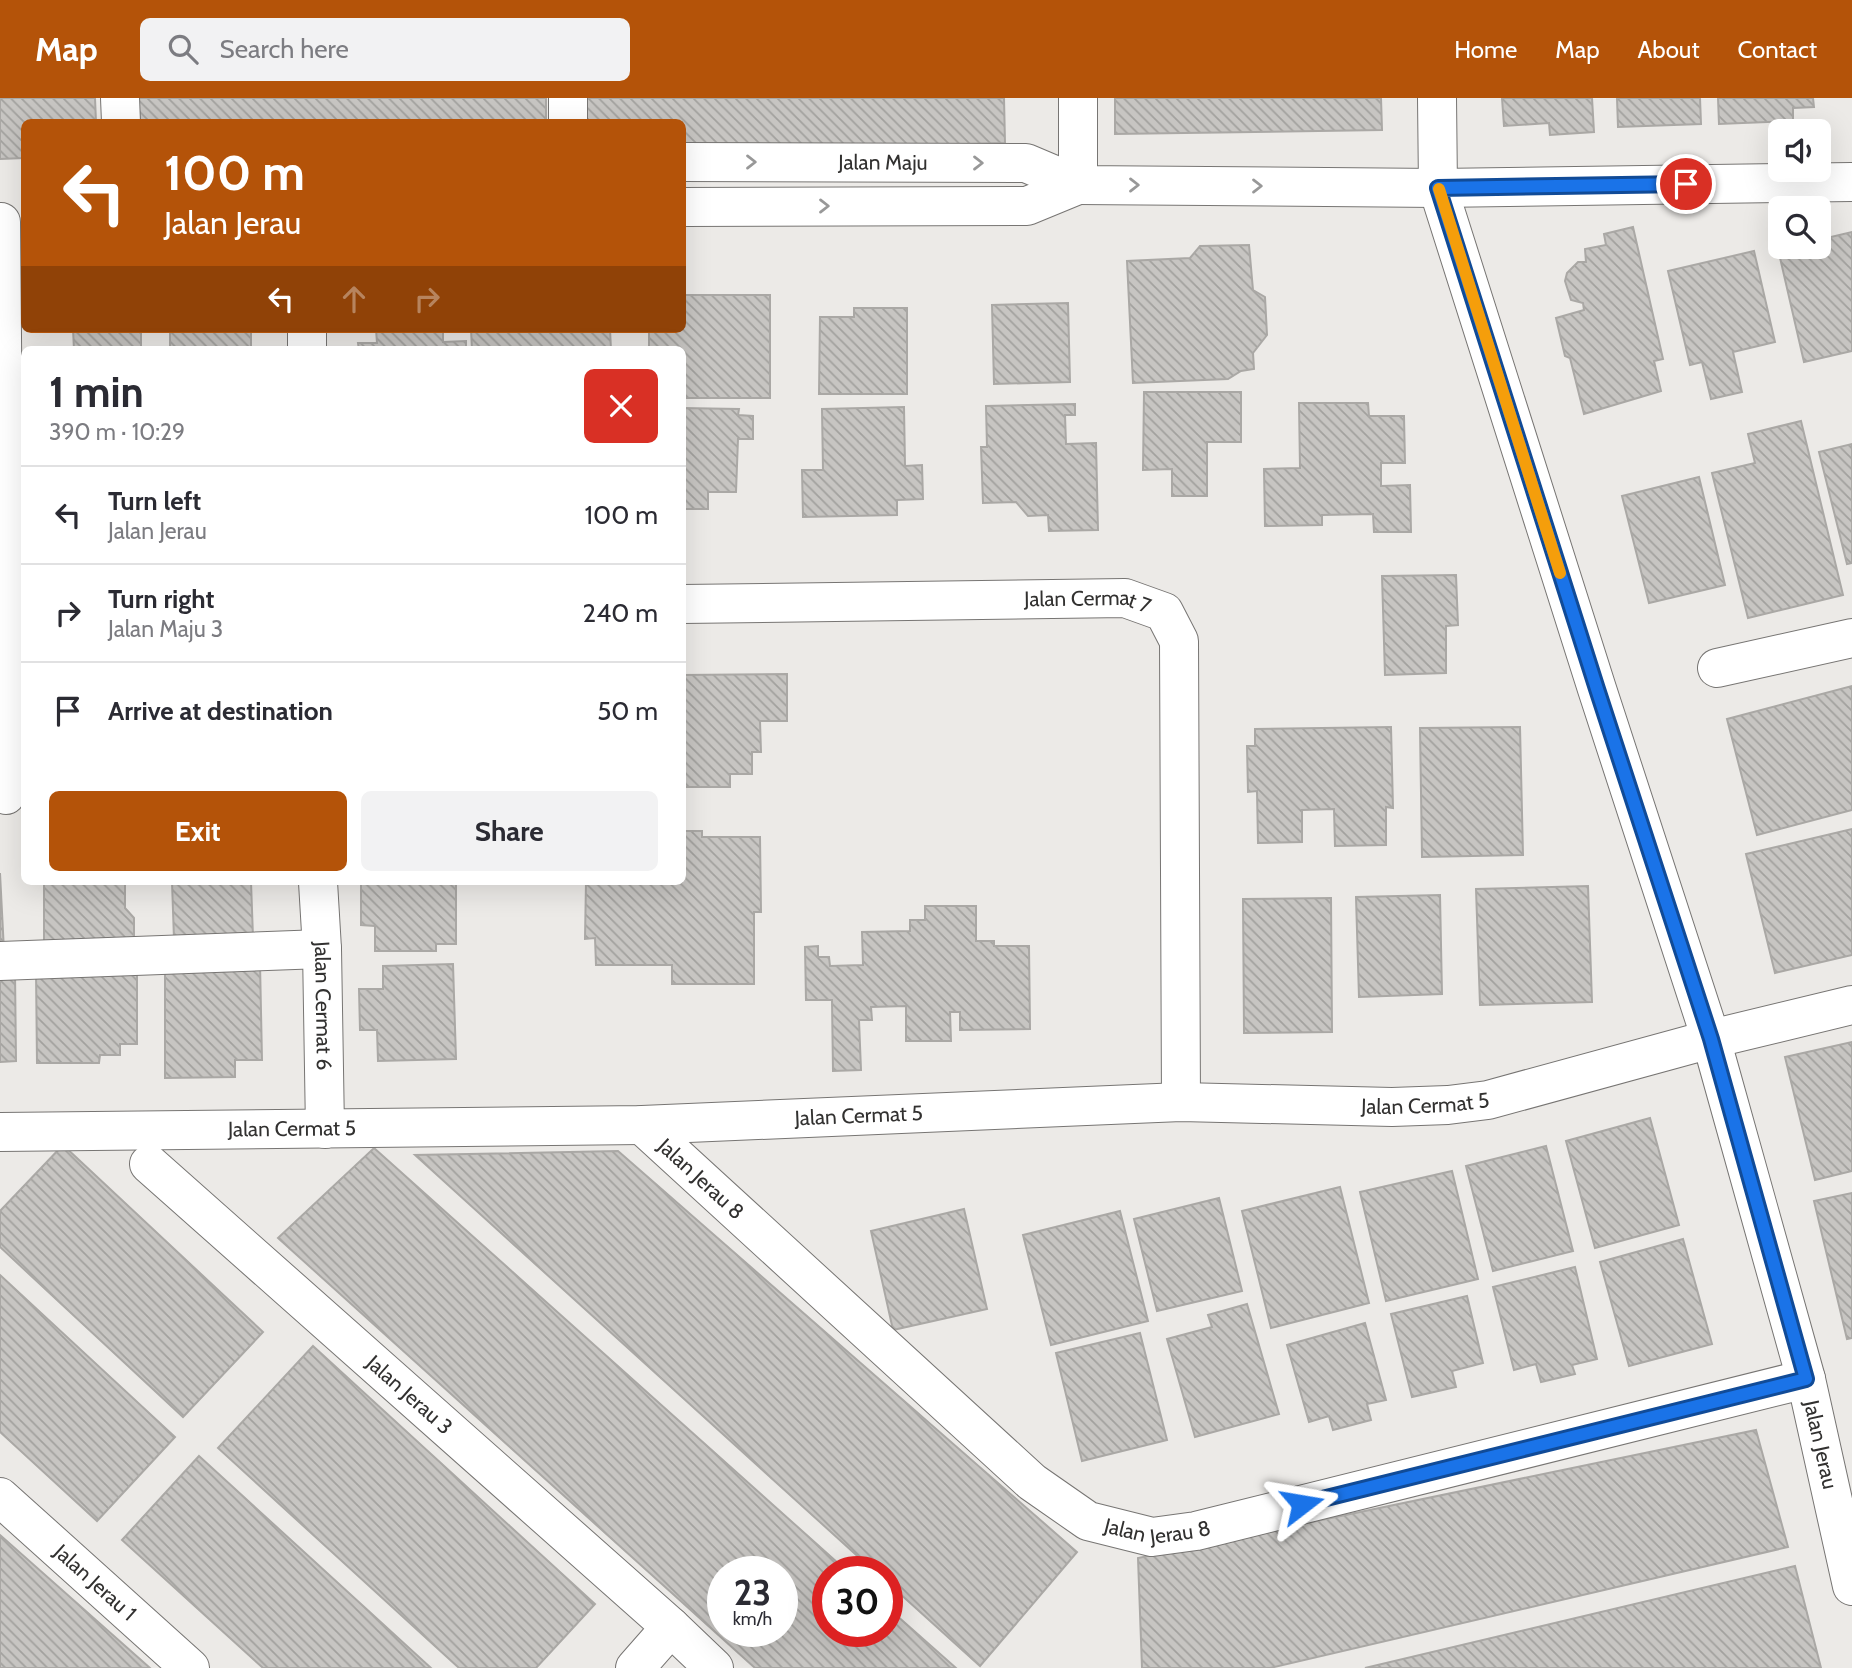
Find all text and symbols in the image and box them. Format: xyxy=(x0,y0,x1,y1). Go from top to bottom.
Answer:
search box xyxy=(140,18,630,81)
text: Map xyxy=(35,29,98,69)
icon: search xyxy=(164,30,202,68)
text: Search here xyxy=(220,33,349,65)
text: Home xyxy=(1454,35,1517,64)
text: Map xyxy=(1555,35,1600,64)
text: About xyxy=(1638,35,1700,64)
text: Contact xyxy=(1738,35,1817,64)
map controls xyxy=(1768,119,1831,259)
button: sound xyxy=(1768,119,1831,182)
text: 100 m xyxy=(164,143,305,202)
icon: left xyxy=(49,147,140,238)
street label: Jalan Maju xyxy=(837,149,928,176)
one-way arrow xyxy=(746,154,756,170)
pin xyxy=(1656,154,1716,214)
one-way arrow xyxy=(973,155,984,171)
icon: arrive xyxy=(1667,165,1705,203)
one-way arrow xyxy=(1128,178,1139,193)
one-way arrow xyxy=(1252,178,1263,194)
button: search xyxy=(1768,196,1831,259)
one-way arrow xyxy=(819,198,830,214)
text: Jalan Jerau xyxy=(164,203,301,242)
icon: left xyxy=(262,280,300,318)
icon: ahead xyxy=(335,280,373,318)
icon: right xyxy=(408,280,446,318)
text: 1 min xyxy=(49,366,144,418)
button: close xyxy=(584,369,658,443)
text: 390 m · 10:29 xyxy=(49,418,185,446)
text: Turn left xyxy=(108,485,201,517)
icon: left xyxy=(49,496,87,534)
text: 100 m xyxy=(585,499,658,531)
text: Jalan Jerau xyxy=(108,517,207,545)
text: Turn right xyxy=(108,583,214,615)
street label: Jalan Cermat 7 xyxy=(1023,585,1155,618)
icon: right xyxy=(49,594,87,632)
text: 240 m xyxy=(583,597,658,629)
text: Jalan Maju 3 xyxy=(108,615,223,643)
icon: arrive xyxy=(49,692,87,730)
text: Arrive at destination xyxy=(108,695,333,727)
text: 50 m xyxy=(597,695,658,727)
button: Exit xyxy=(49,791,347,871)
button: Share xyxy=(361,791,658,871)
street label: Jalan Cermat 6 xyxy=(310,940,337,1071)
street label: Jalan Cermat 5 xyxy=(1360,1087,1491,1119)
street label: Jalan Cermat 5 xyxy=(793,1100,923,1131)
street label: Jalan Cermat 5 xyxy=(227,1115,356,1142)
street label: Jalan Jerau 8 xyxy=(652,1132,750,1224)
street label: Jalan Jerau 3 xyxy=(361,1349,458,1439)
street label: Jalan Jerau xyxy=(1799,1397,1843,1491)
position arrow xyxy=(1265,1467,1339,1541)
street label: Jalan Jerau 8 xyxy=(1101,1512,1213,1549)
street label: Jalan Jerau 1 xyxy=(49,1538,142,1626)
speed limit sign: 30 xyxy=(812,1556,903,1647)
text: 23 xyxy=(734,1571,771,1614)
text: km/h xyxy=(733,1608,772,1630)

